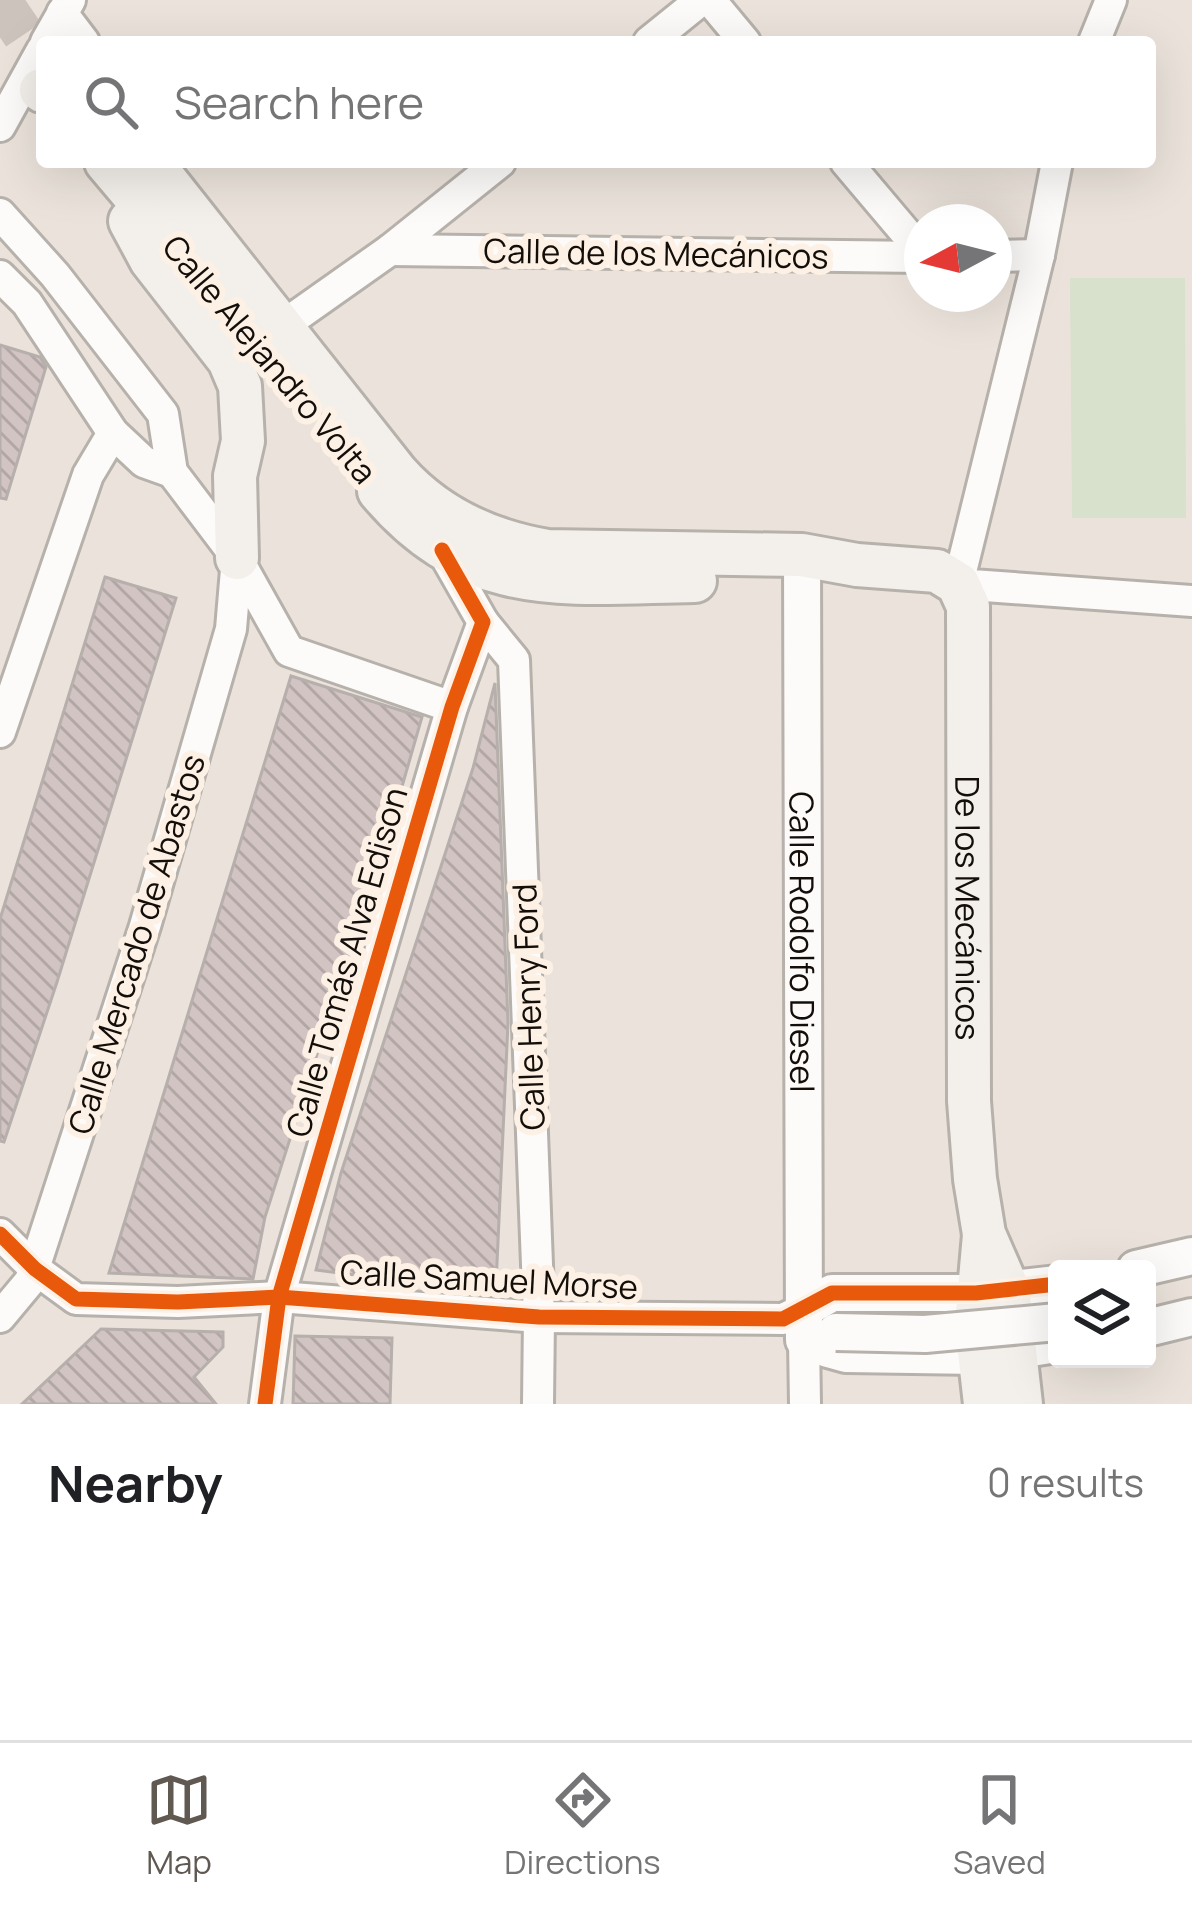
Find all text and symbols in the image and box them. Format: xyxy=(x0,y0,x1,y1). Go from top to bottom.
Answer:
search box xyxy=(36,36,1156,168)
icon: search xyxy=(78,69,144,135)
text: Search here xyxy=(174,71,424,133)
north arrow xyxy=(904,204,1012,312)
street label: Calle Alejandro Volta xyxy=(153,225,387,493)
street label: Calle de los Mecánicos xyxy=(483,227,829,279)
street label: Calle Mercado de Abastos xyxy=(57,749,215,1139)
street label: De los Mecánicos xyxy=(946,776,991,1040)
street label: Calle Tomás Alva Edison xyxy=(274,782,418,1142)
street label: Calle Rodolfo Diesel xyxy=(780,791,826,1093)
street label: Calle Henry Ford xyxy=(501,883,555,1131)
street label: Calle Samuel Morse xyxy=(339,1249,639,1309)
map controls xyxy=(1048,1260,1156,1368)
button: layers xyxy=(1048,1260,1156,1368)
text: Nearby xyxy=(48,1448,223,1517)
text: 0 results xyxy=(987,1455,1144,1509)
tab: Map xyxy=(146,1767,212,1884)
tab: Directions xyxy=(504,1767,661,1884)
tab: Saved xyxy=(953,1767,1046,1884)

